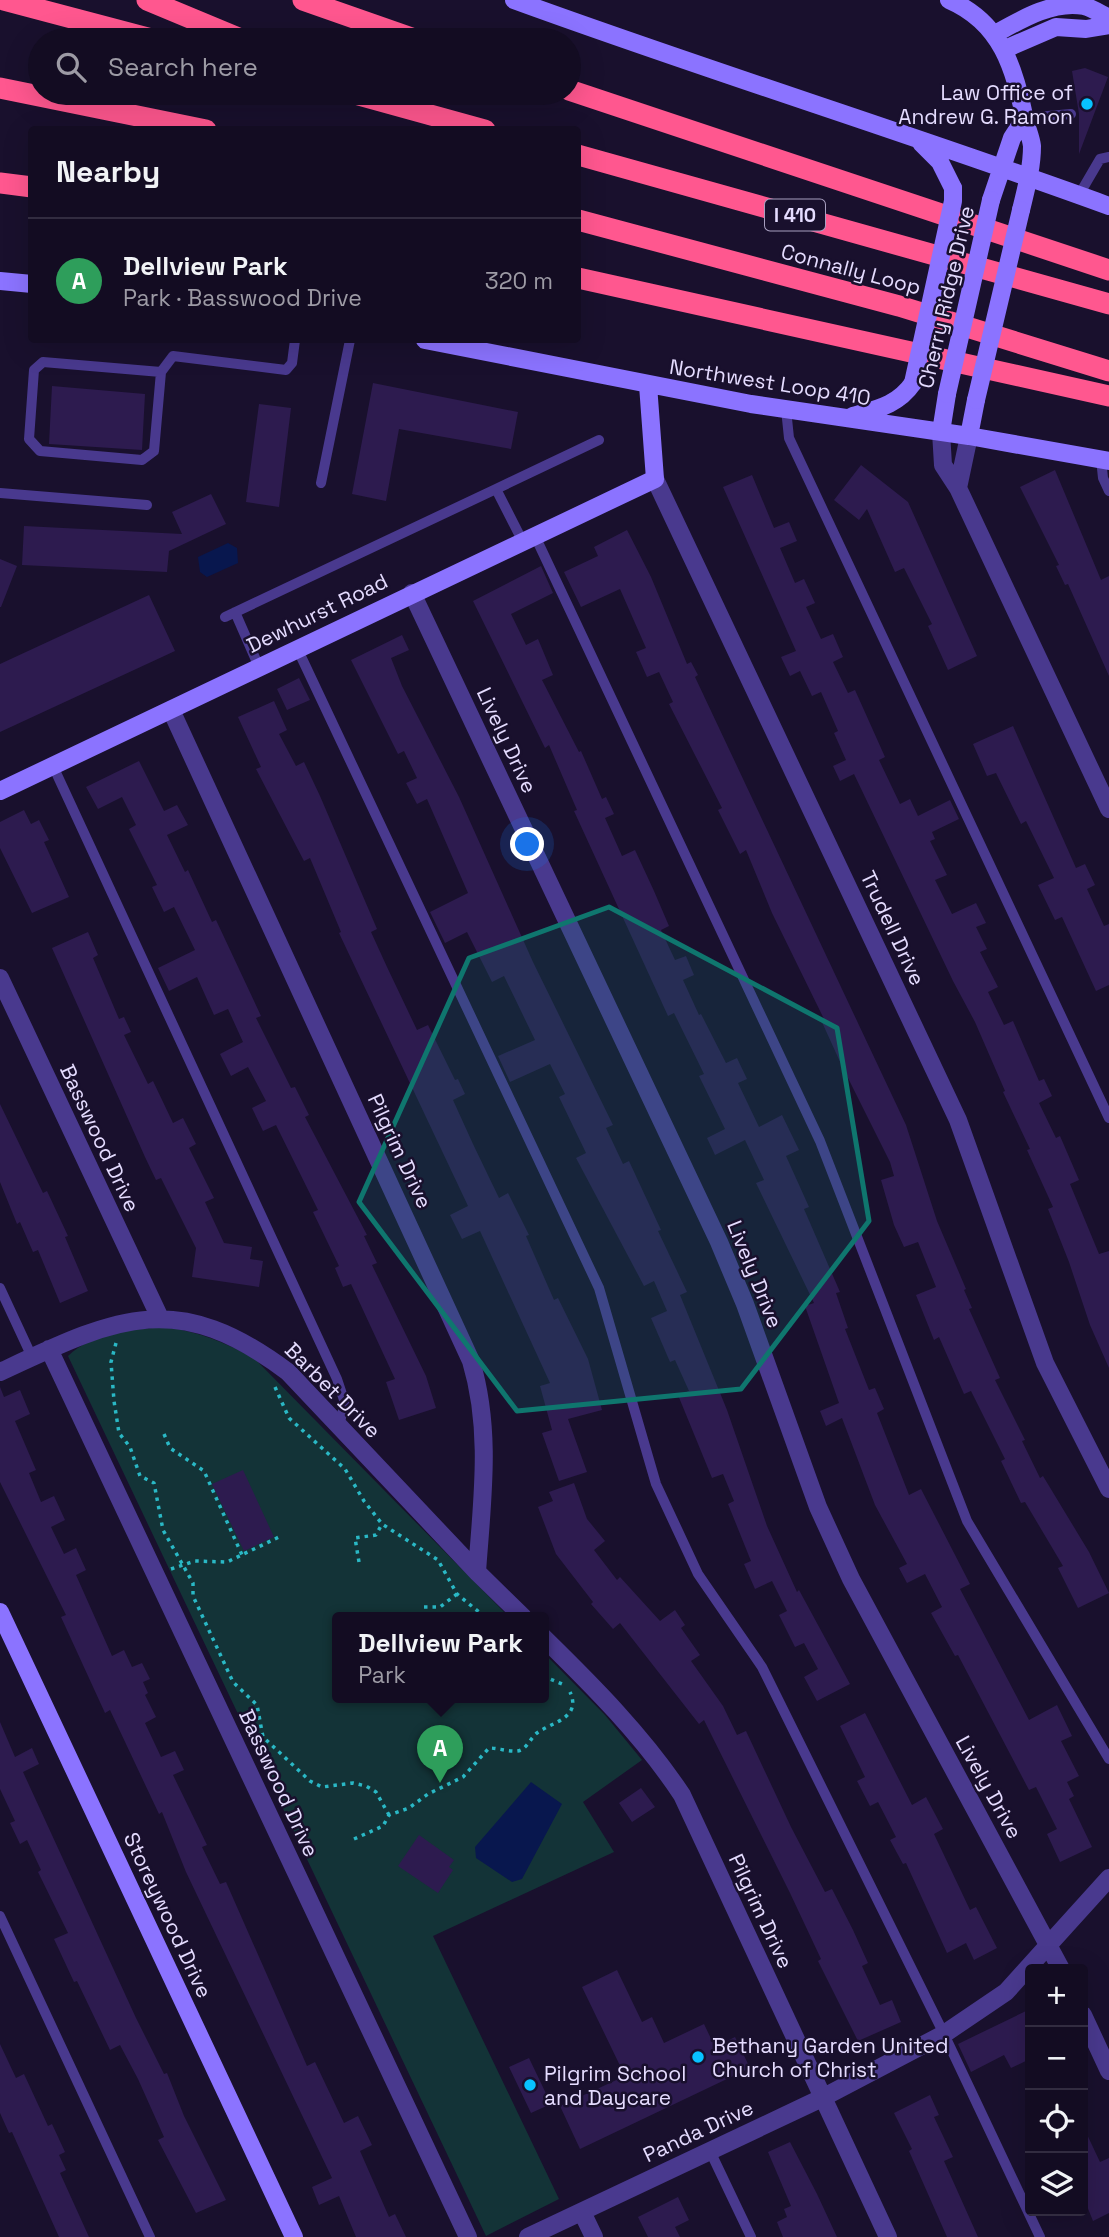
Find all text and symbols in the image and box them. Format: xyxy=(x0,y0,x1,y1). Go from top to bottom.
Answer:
search box xyxy=(28,28,581,105)
icon: search xyxy=(52,48,90,86)
text: Search here xyxy=(108,50,258,84)
place label: Law Office of Andrew G. Ramon xyxy=(898,79,1073,130)
marker: Law Office of Andrew G. Ramon xyxy=(1079,96,1095,112)
text: Nearby xyxy=(56,152,160,191)
road number: I 410 xyxy=(765,200,825,230)
street label: Cherry Ridge Drive xyxy=(912,203,980,391)
street label: Connally Loop xyxy=(778,237,924,301)
text: Dellview Park xyxy=(123,249,288,283)
text: A xyxy=(72,266,86,296)
text: 320 m xyxy=(485,266,553,296)
text: Park · Basswood Drive xyxy=(123,283,362,313)
street label: Northwest Loop 410 xyxy=(667,353,873,411)
street label: Dewhurst Road xyxy=(242,567,392,659)
street label: Lively Drive xyxy=(471,683,543,797)
your location xyxy=(510,827,544,861)
street label: Trudell Drive xyxy=(855,866,931,990)
street label: Basswood Drive xyxy=(54,1060,146,1216)
street label: Pilgrim Drive xyxy=(362,1089,438,1213)
street label: Lively Drive xyxy=(721,1216,789,1332)
street label: Barbet Drive xyxy=(279,1336,387,1444)
popup xyxy=(332,1612,549,1703)
text: Dellview Park xyxy=(358,1626,523,1660)
text: Park xyxy=(358,1660,406,1690)
street label: Basswood Drive xyxy=(233,1705,325,1861)
pin: A xyxy=(417,1725,463,1783)
street label: Lively Drive xyxy=(950,1731,1028,1843)
street label: Storeywood Drive xyxy=(118,1828,218,2002)
street label: Pilgrim Drive xyxy=(723,1849,799,1973)
map controls xyxy=(1025,1964,1088,2216)
button: + xyxy=(1025,1964,1088,2027)
button: − xyxy=(1025,2027,1088,2090)
place label: Bethany Garden United Church of Christ xyxy=(712,2032,948,2083)
marker: Bethany Garden United Church of Christ xyxy=(690,2049,706,2065)
place label: Pilgrim School and Daycare xyxy=(544,2060,686,2111)
marker: Pilgrim School and Daycare xyxy=(522,2077,538,2093)
button: locate xyxy=(1025,2090,1088,2153)
street label: Panda Drive xyxy=(639,2094,757,2168)
button: layers xyxy=(1025,2153,1088,2216)

